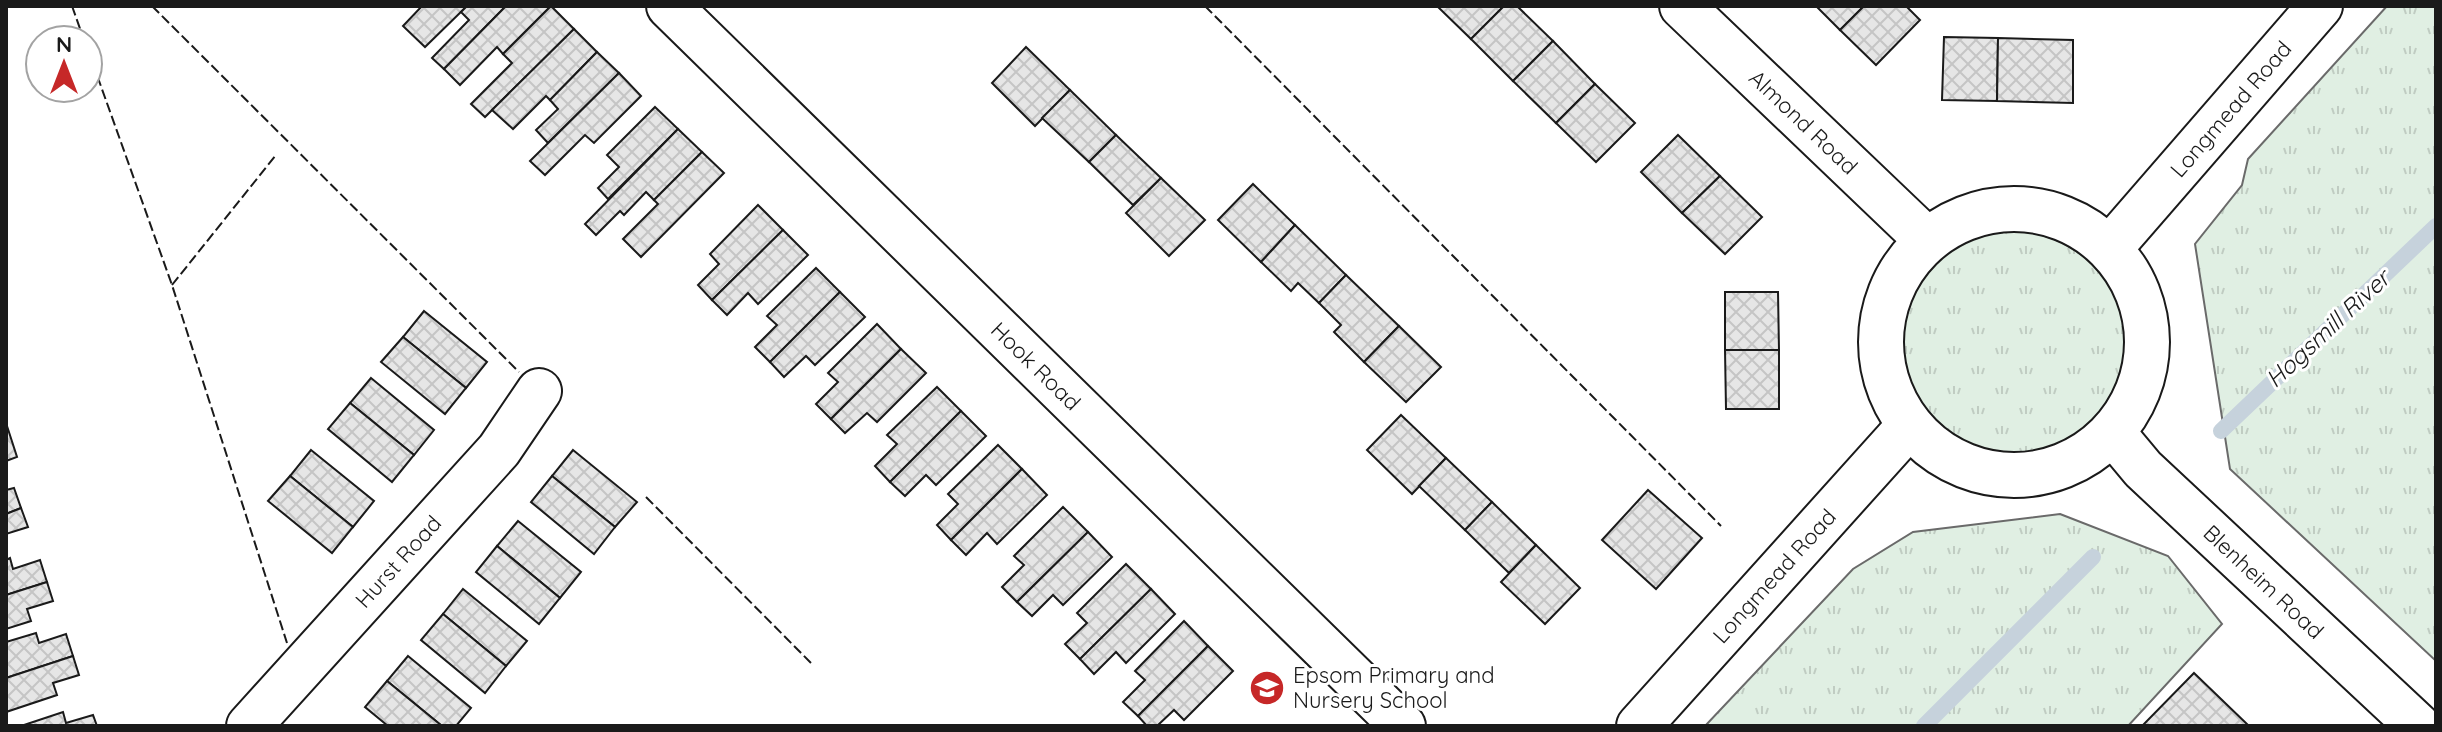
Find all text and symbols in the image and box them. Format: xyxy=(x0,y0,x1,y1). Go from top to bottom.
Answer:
north arrow xyxy=(24,24,104,104)
text: N xyxy=(56,30,72,58)
street label: Longmead Road xyxy=(2164,35,2297,183)
street label: Almond Road xyxy=(1743,64,1864,180)
water label: Hogsmill River xyxy=(2259,261,2398,393)
street label: Hook Road xyxy=(985,316,1087,416)
street label: Longmead Road xyxy=(1706,503,1842,649)
street label: Hurst Road xyxy=(349,509,447,614)
street label: Blenheim Road xyxy=(2198,519,2330,645)
place label: Epsom Primary and Nursery School xyxy=(1293,661,1495,714)
school or university icon: Epsom Primary and Nursery School xyxy=(1248,669,1286,707)

